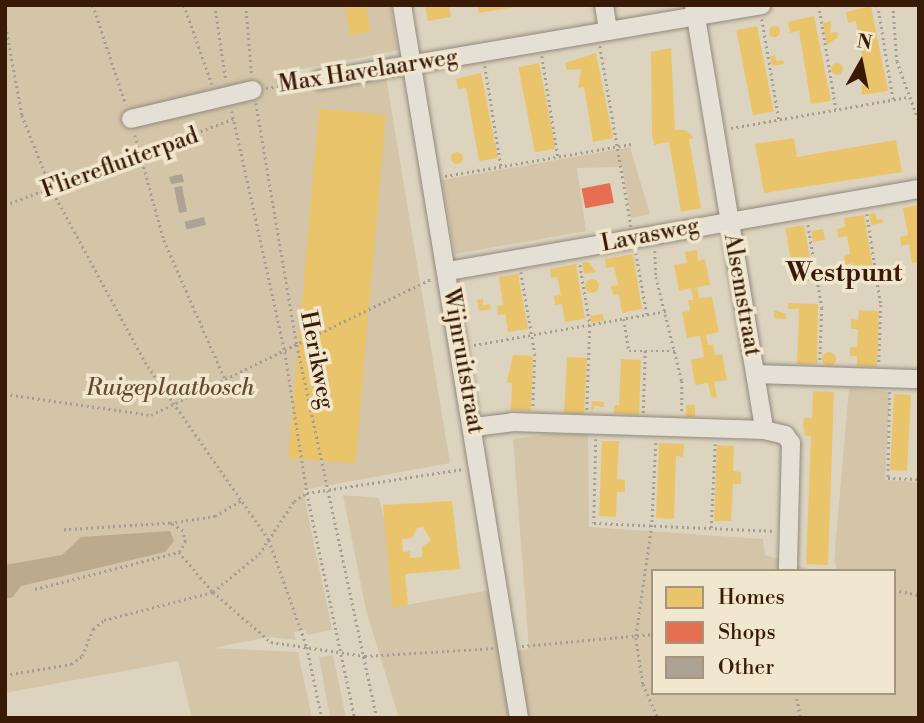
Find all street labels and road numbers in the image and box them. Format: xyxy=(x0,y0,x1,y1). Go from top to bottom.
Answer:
street label: Max Havelaarweg xyxy=(276,43,460,99)
street label: Flierefluiterpad xyxy=(38,122,202,204)
street label: Lavasweg xyxy=(599,212,701,258)
street label: Alsemstraat xyxy=(718,232,766,358)
street label: Wijnruitstraat xyxy=(437,286,489,436)
street label: Herikweg xyxy=(294,309,340,411)

